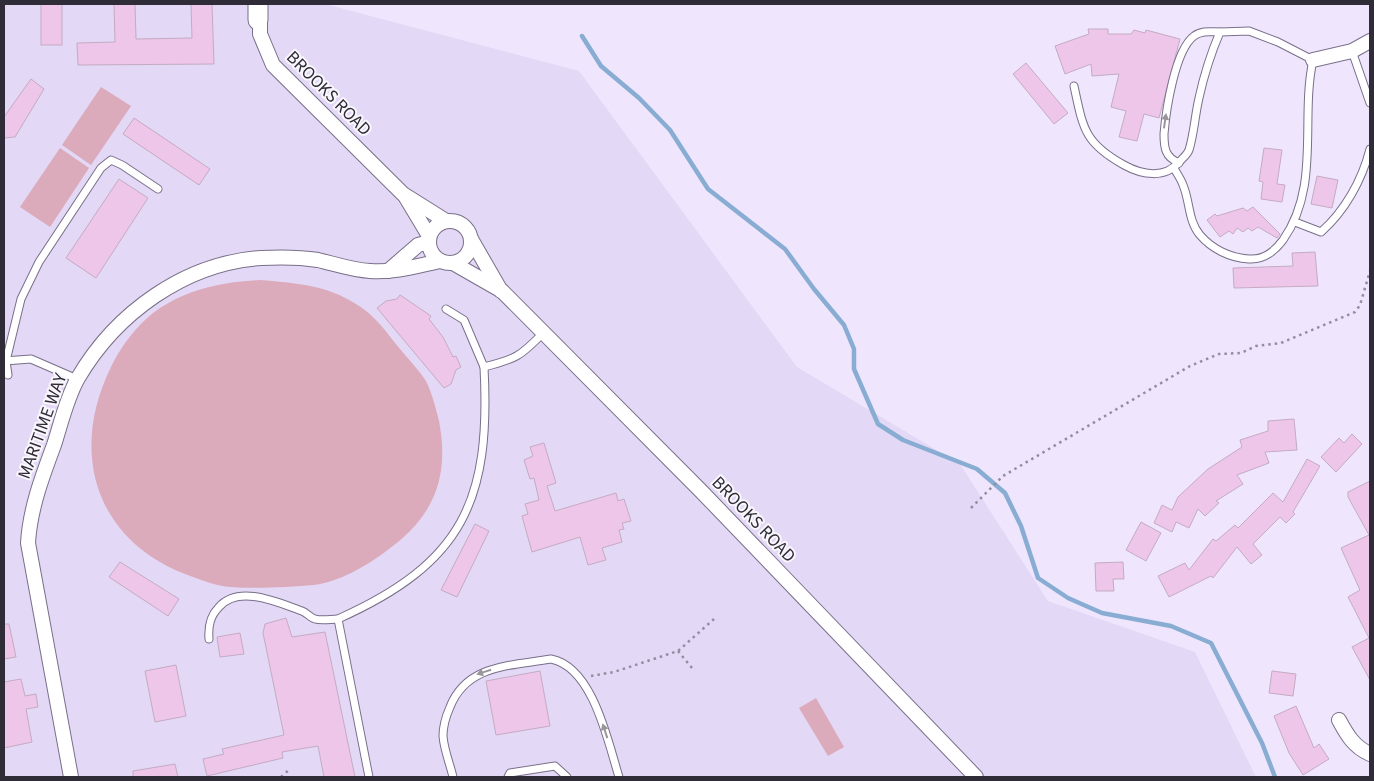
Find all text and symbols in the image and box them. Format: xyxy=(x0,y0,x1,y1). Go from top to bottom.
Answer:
street label: BROOKS ROAD xyxy=(281,45,377,141)
one-way arrow xyxy=(1162,113,1170,129)
street label: MARITIME WAY xyxy=(12,370,73,482)
street label: BROOKS ROAD xyxy=(706,471,801,568)
one-way arrow xyxy=(477,669,492,677)
one-way arrow xyxy=(601,723,608,738)

